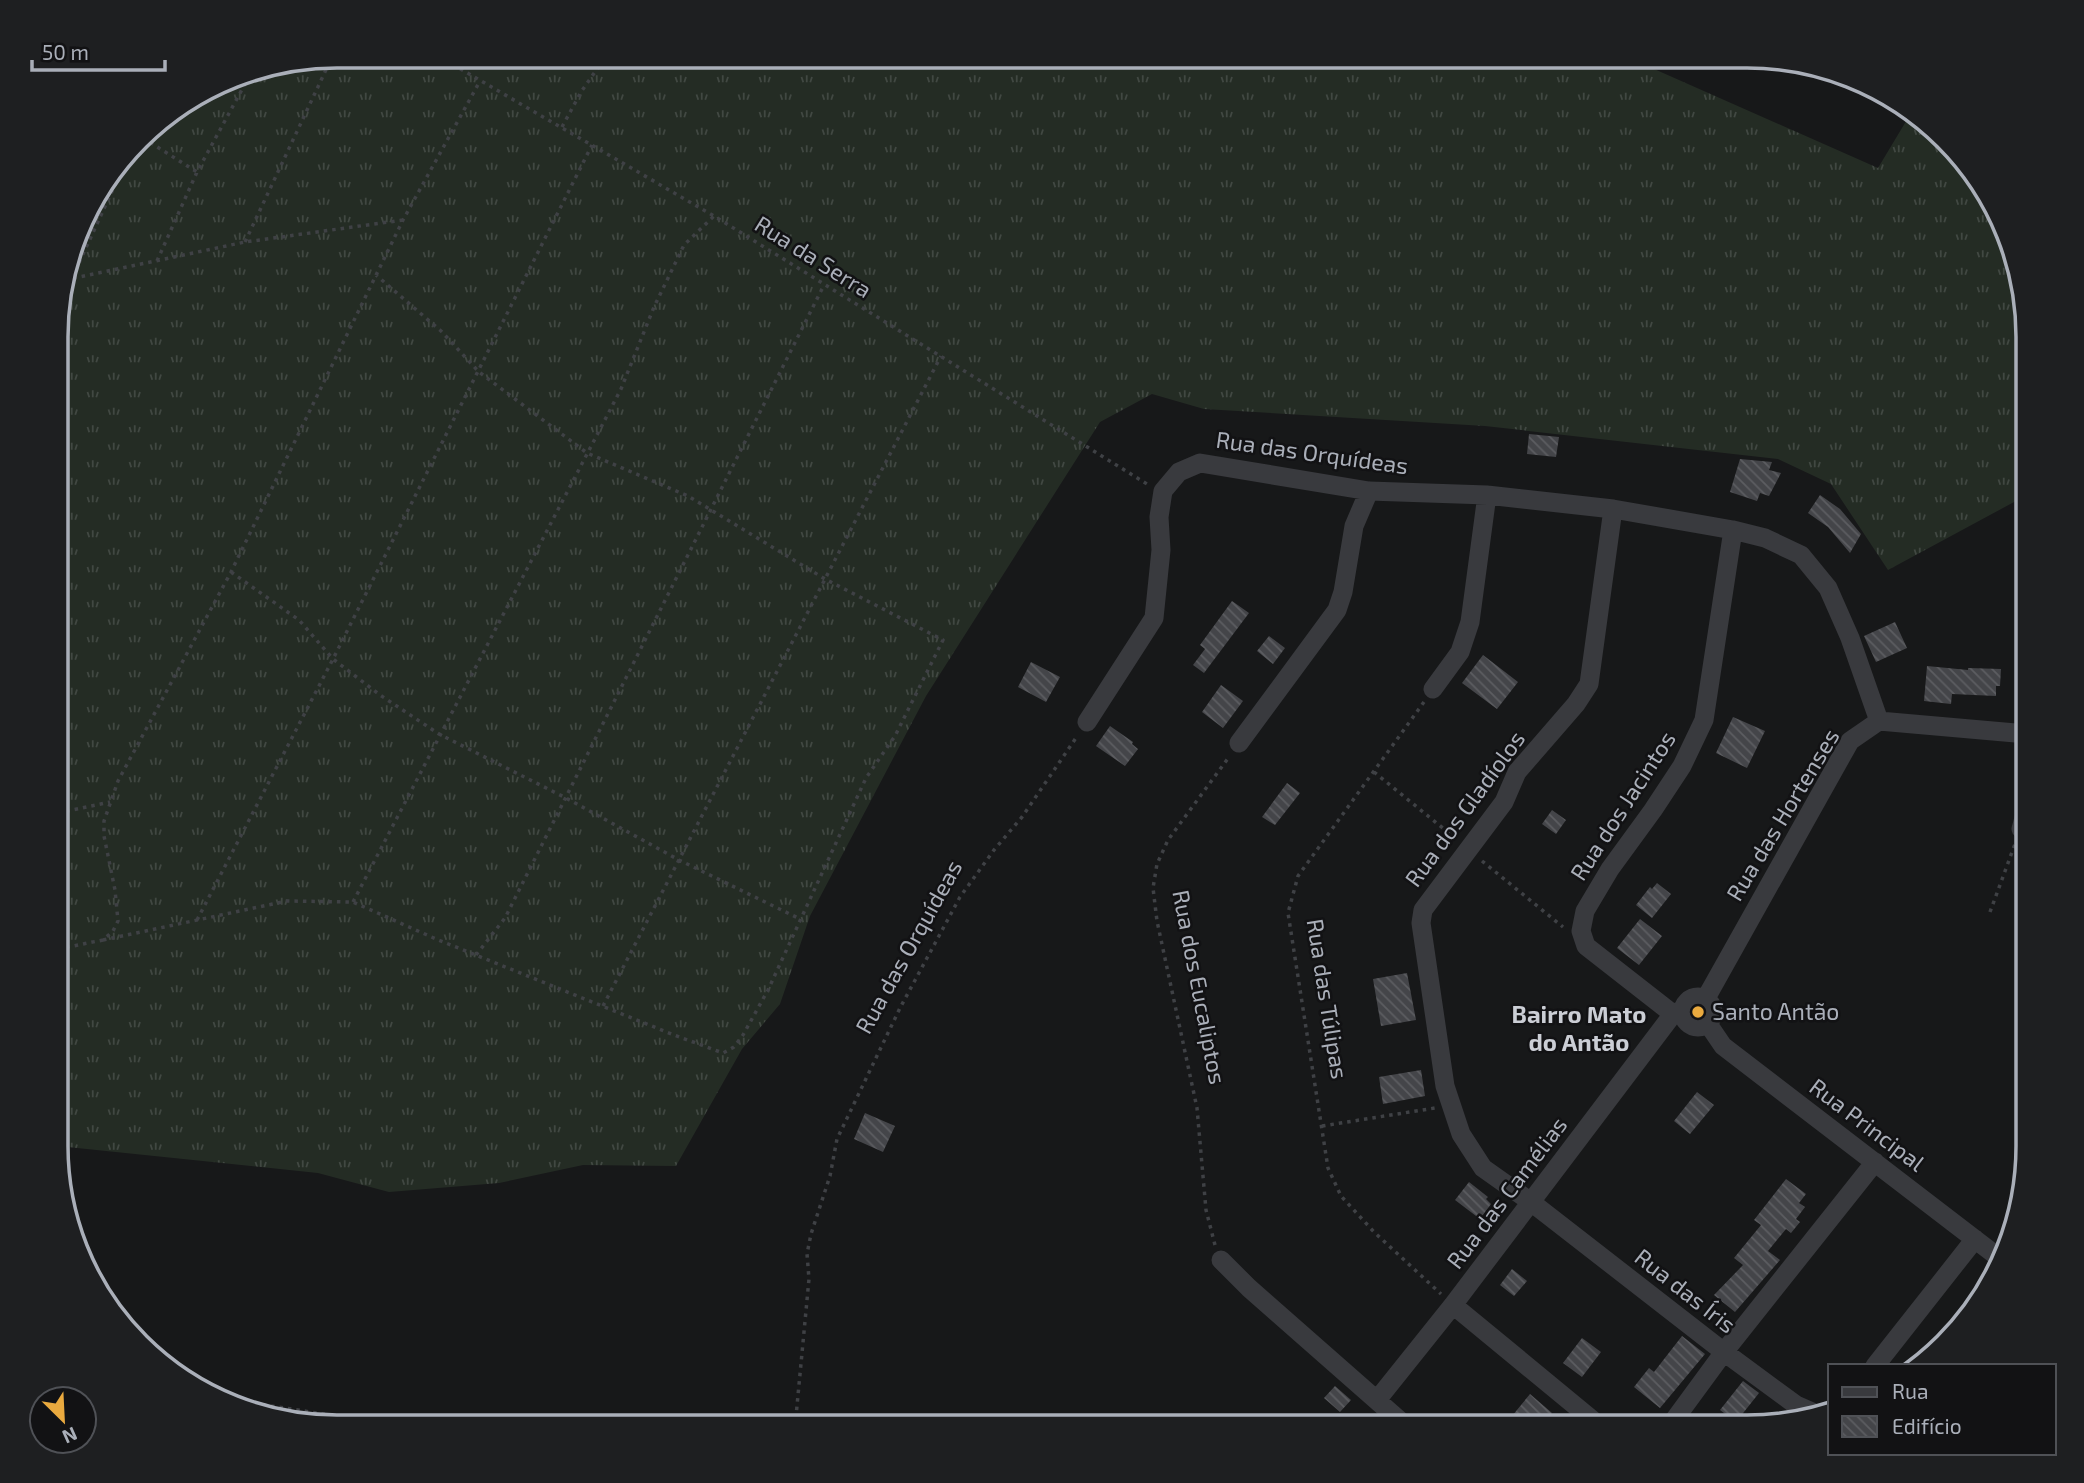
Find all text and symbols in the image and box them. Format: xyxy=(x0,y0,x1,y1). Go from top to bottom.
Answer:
scale bar xyxy=(32,28,164,72)
text: 50 m xyxy=(42,39,89,64)
street label: Rua da Serra xyxy=(750,209,877,303)
street label: Rua das Orquídeas xyxy=(1214,425,1410,479)
street label: Rua das Hortenses xyxy=(1720,723,1845,906)
street label: Rua dos Gladíolos xyxy=(1398,725,1530,892)
street label: Rua dos Jacintos xyxy=(1564,726,1681,885)
street label: Rua das Orquídeas xyxy=(849,855,967,1038)
street label: Rua dos Eucaliptos xyxy=(1167,887,1233,1086)
street label: Rua das Túlipas xyxy=(1302,917,1354,1081)
place label: Santo Antão xyxy=(1712,997,1839,1025)
district label: Bairro Mato do Antão xyxy=(1512,999,1646,1056)
marker: Santo Antão xyxy=(1690,1004,1706,1020)
street label: Rua Principal xyxy=(1805,1072,1931,1177)
street label: Rua das Camélias xyxy=(1440,1111,1572,1274)
street label: Rua das Íris xyxy=(1630,1242,1742,1338)
legend xyxy=(1828,1364,2056,1455)
text: Rua xyxy=(1892,1378,1928,1403)
north arrow xyxy=(28,1385,98,1455)
text: Edifício xyxy=(1892,1413,1962,1438)
text: N xyxy=(59,1423,81,1449)

